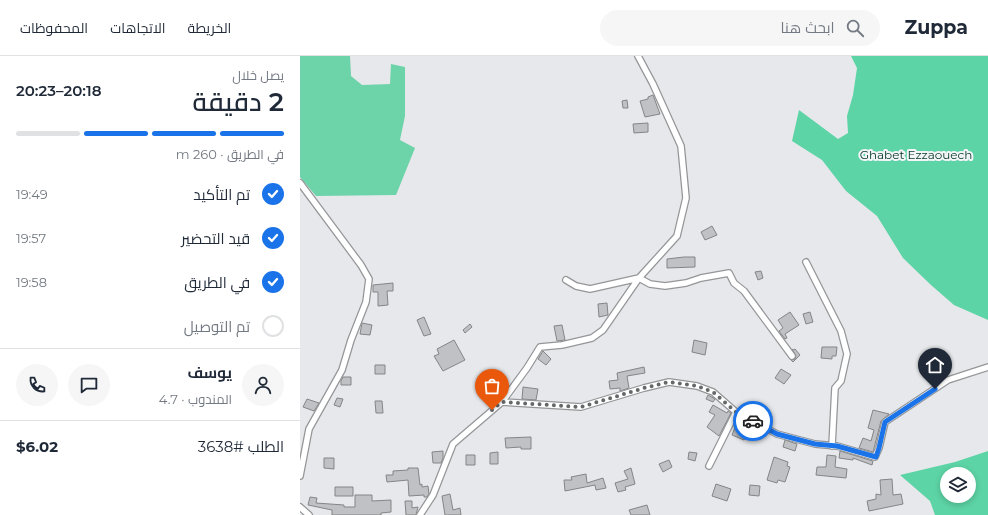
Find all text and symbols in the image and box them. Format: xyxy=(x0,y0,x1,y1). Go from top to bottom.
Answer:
search box xyxy=(600,10,880,46)
text: Zuppa xyxy=(904,16,968,39)
icon: search xyxy=(844,17,866,39)
text: ابحث هنا xyxy=(780,18,834,37)
text: المحفوظات xyxy=(20,19,88,37)
text: الاتجاهات xyxy=(110,19,166,37)
text: الخريطة xyxy=(188,19,231,37)
text: يصل خلال xyxy=(232,67,284,83)
text: 20:18–20:23 xyxy=(16,81,101,100)
text: 2 دقيقة xyxy=(192,86,284,118)
text: في الطريق · 260 m xyxy=(176,146,284,162)
park label: Ghabet Ezzaouech xyxy=(860,147,972,162)
icon: check xyxy=(262,183,284,205)
text: تم التأكيد xyxy=(193,185,250,204)
text: 19:49 xyxy=(16,186,48,202)
icon: check xyxy=(262,227,284,249)
text: قيد التحضير xyxy=(181,229,250,248)
text: 19:57 xyxy=(16,230,46,246)
icon: check xyxy=(262,271,284,293)
text: في الطريق xyxy=(184,273,250,292)
text: 19:58 xyxy=(16,274,47,290)
text: تم التوصيل xyxy=(184,317,250,336)
pin xyxy=(918,348,952,389)
icon: home xyxy=(924,354,946,376)
text: يوسف xyxy=(187,363,232,382)
button: phone xyxy=(16,364,58,406)
button: chat xyxy=(68,364,110,406)
button: person xyxy=(242,364,284,406)
pin xyxy=(475,369,509,410)
icon: bag xyxy=(481,375,503,397)
text: المندوب · 4.7 xyxy=(159,391,232,407)
courier xyxy=(733,401,773,441)
icon: car xyxy=(742,410,764,432)
text: $6.02 xyxy=(16,437,58,456)
text: الطلب #3638 xyxy=(198,437,284,456)
map controls xyxy=(940,467,976,503)
button: layers xyxy=(940,467,976,503)

